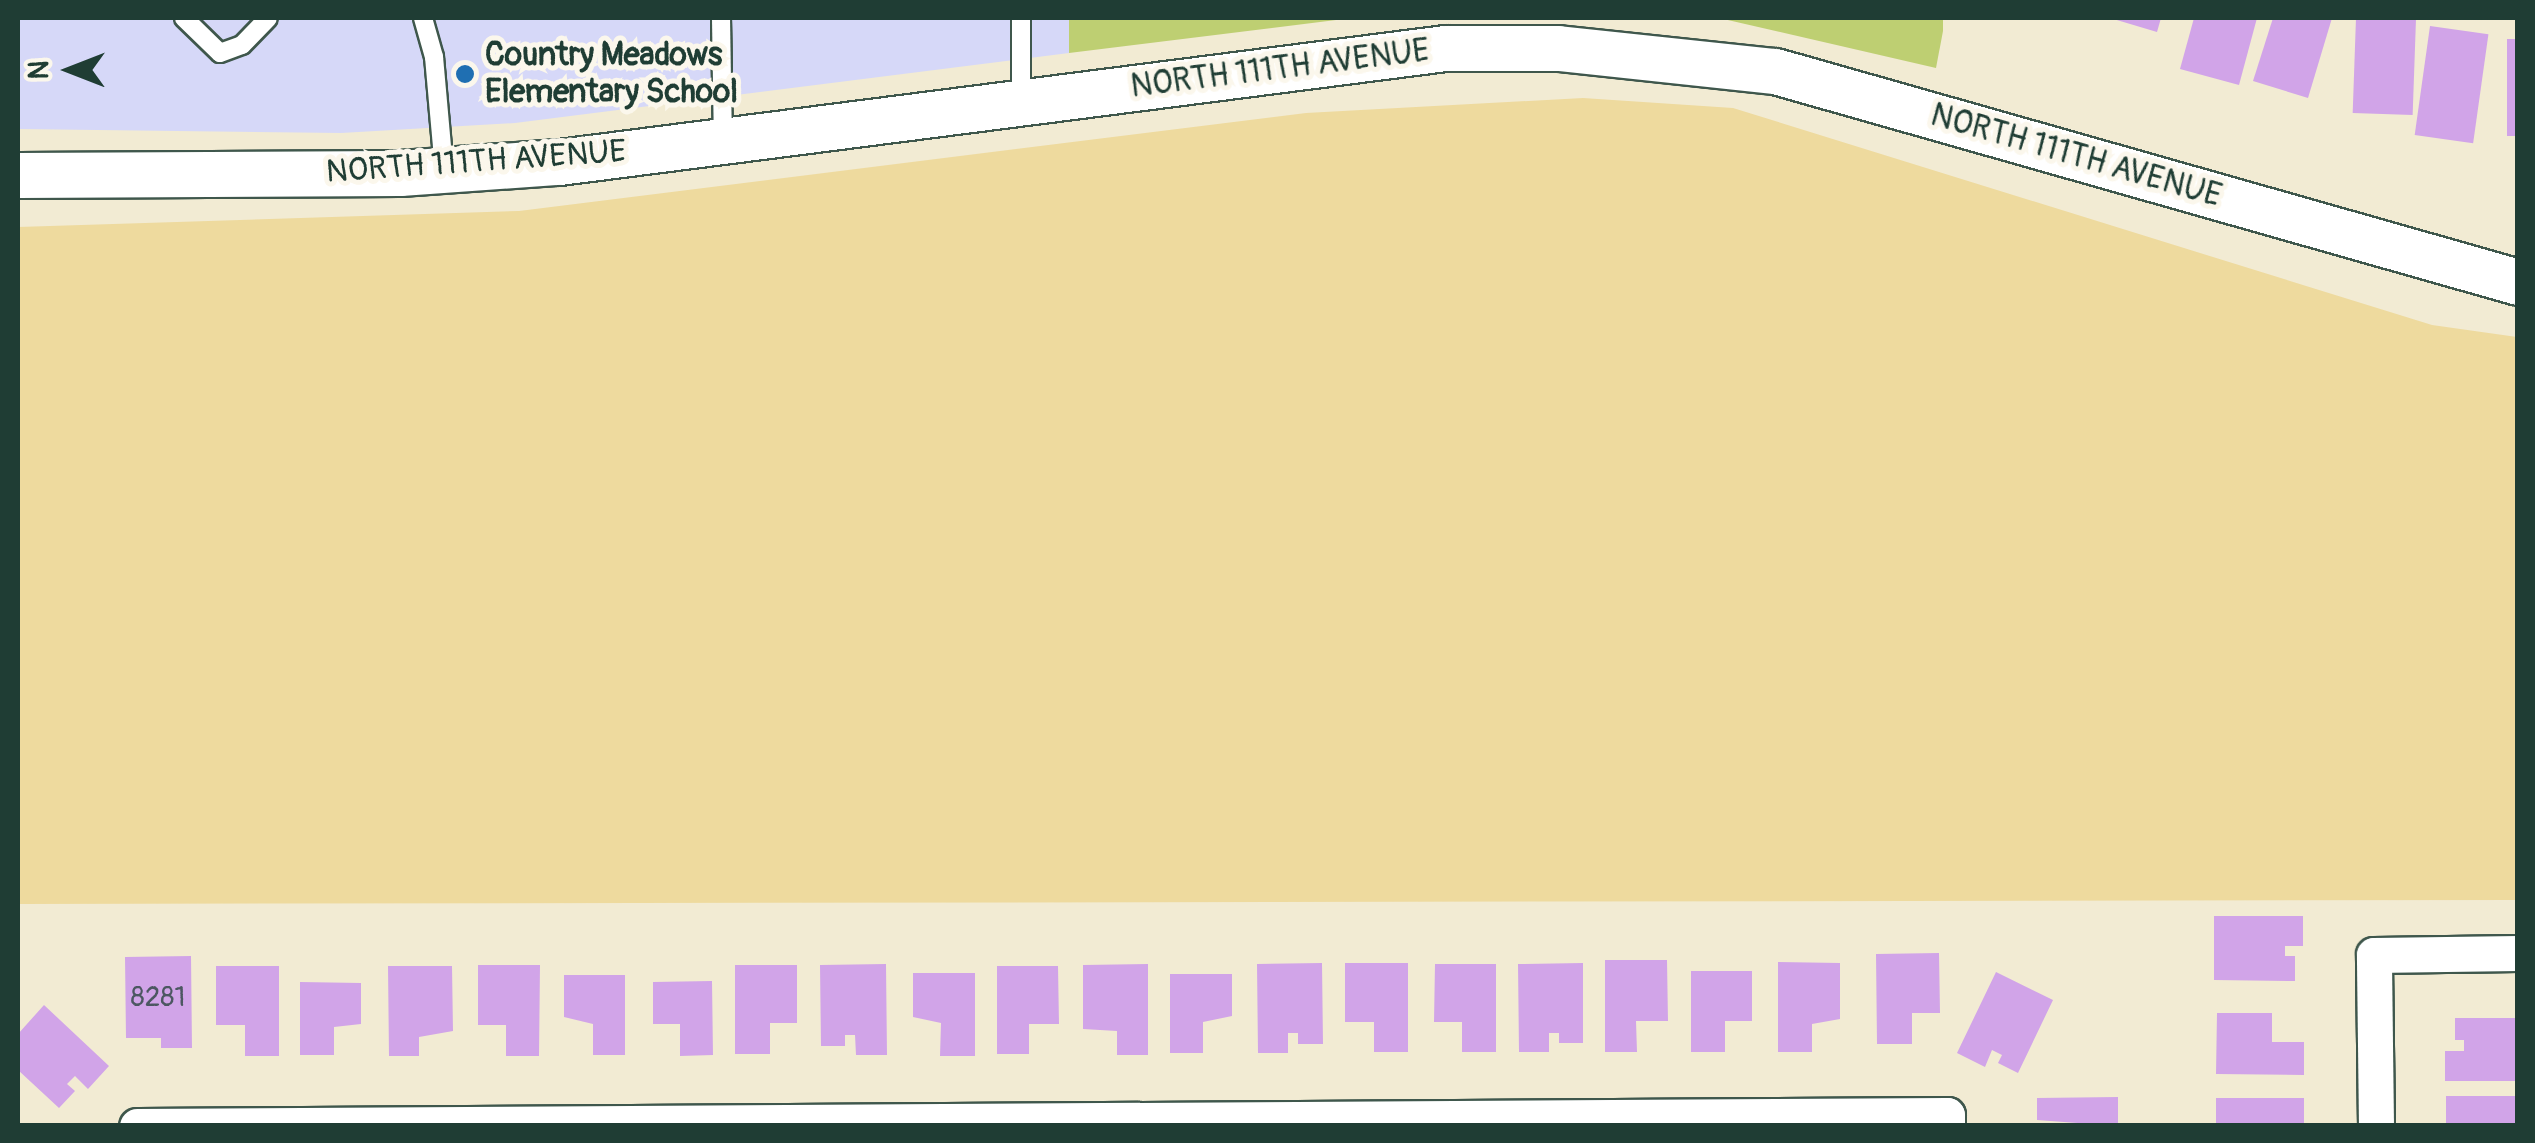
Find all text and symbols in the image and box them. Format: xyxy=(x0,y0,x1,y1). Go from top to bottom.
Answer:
north arrow xyxy=(20,20,120,120)
street label: NORTH 111TH AVENUE xyxy=(1129,32,1431,106)
place label: Country Meadows Elementary School xyxy=(485,37,738,112)
text: N xyxy=(22,61,57,79)
marker: Country Meadows Elementary School xyxy=(454,63,476,85)
street label: NORTH 111TH AVENUE xyxy=(1926,96,2226,216)
street label: NORTH 111TH AVENUE xyxy=(325,132,627,192)
house number: 8281 xyxy=(131,981,185,1015)

